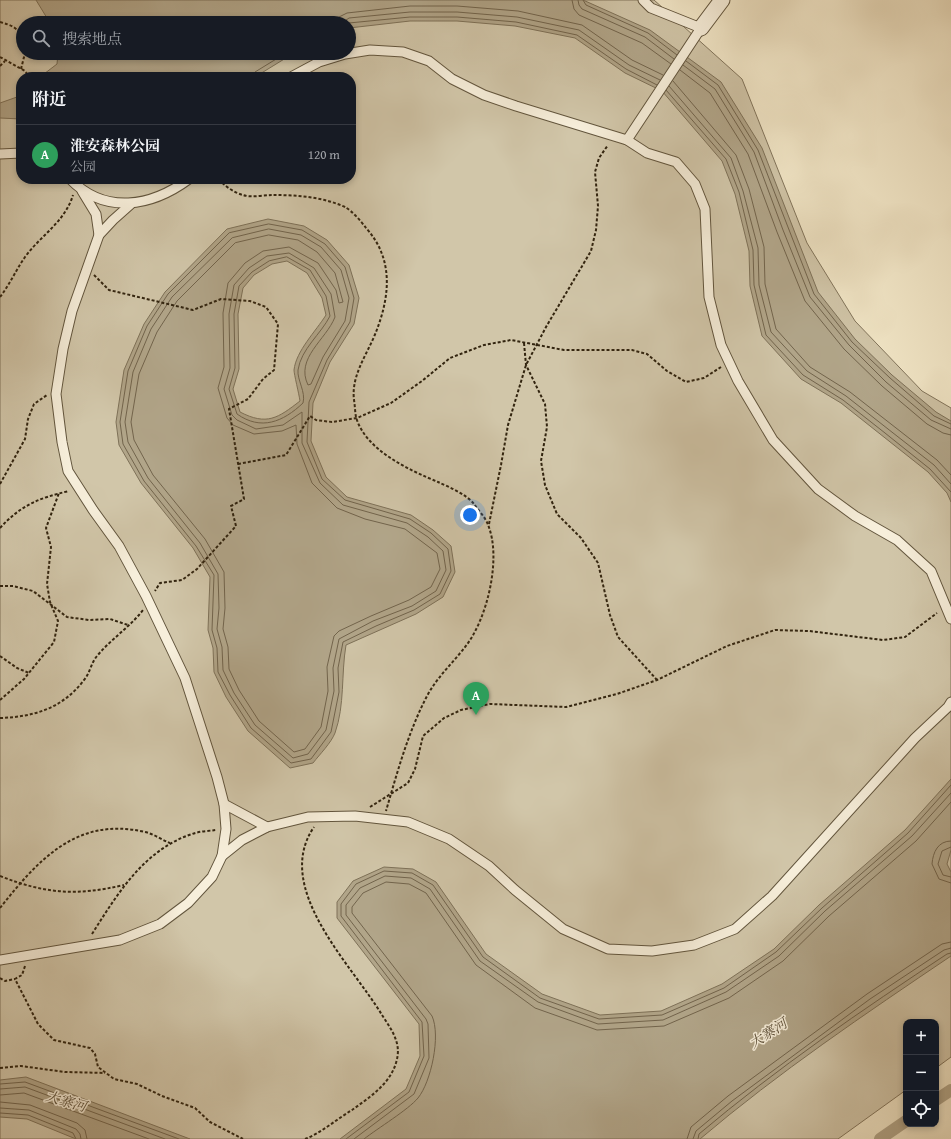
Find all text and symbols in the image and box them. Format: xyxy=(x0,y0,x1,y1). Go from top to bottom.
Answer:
search box xyxy=(16,16,356,60)
icon: search xyxy=(30,27,52,49)
text: 搜索地点 xyxy=(62,28,122,49)
text: 附近 xyxy=(32,86,66,111)
text: 淮安森林公园 xyxy=(70,135,160,156)
text: A xyxy=(41,145,49,164)
text: 120 m xyxy=(308,145,340,164)
text: 公园 xyxy=(70,157,96,176)
your location xyxy=(460,505,480,525)
pin: A xyxy=(463,682,489,715)
water label: 大寨河 xyxy=(745,1012,794,1053)
map controls xyxy=(903,1019,939,1127)
button: + xyxy=(903,1019,939,1055)
button: − xyxy=(903,1055,939,1091)
water label: 大寨河 xyxy=(43,1086,92,1117)
button: locate xyxy=(903,1091,939,1127)

